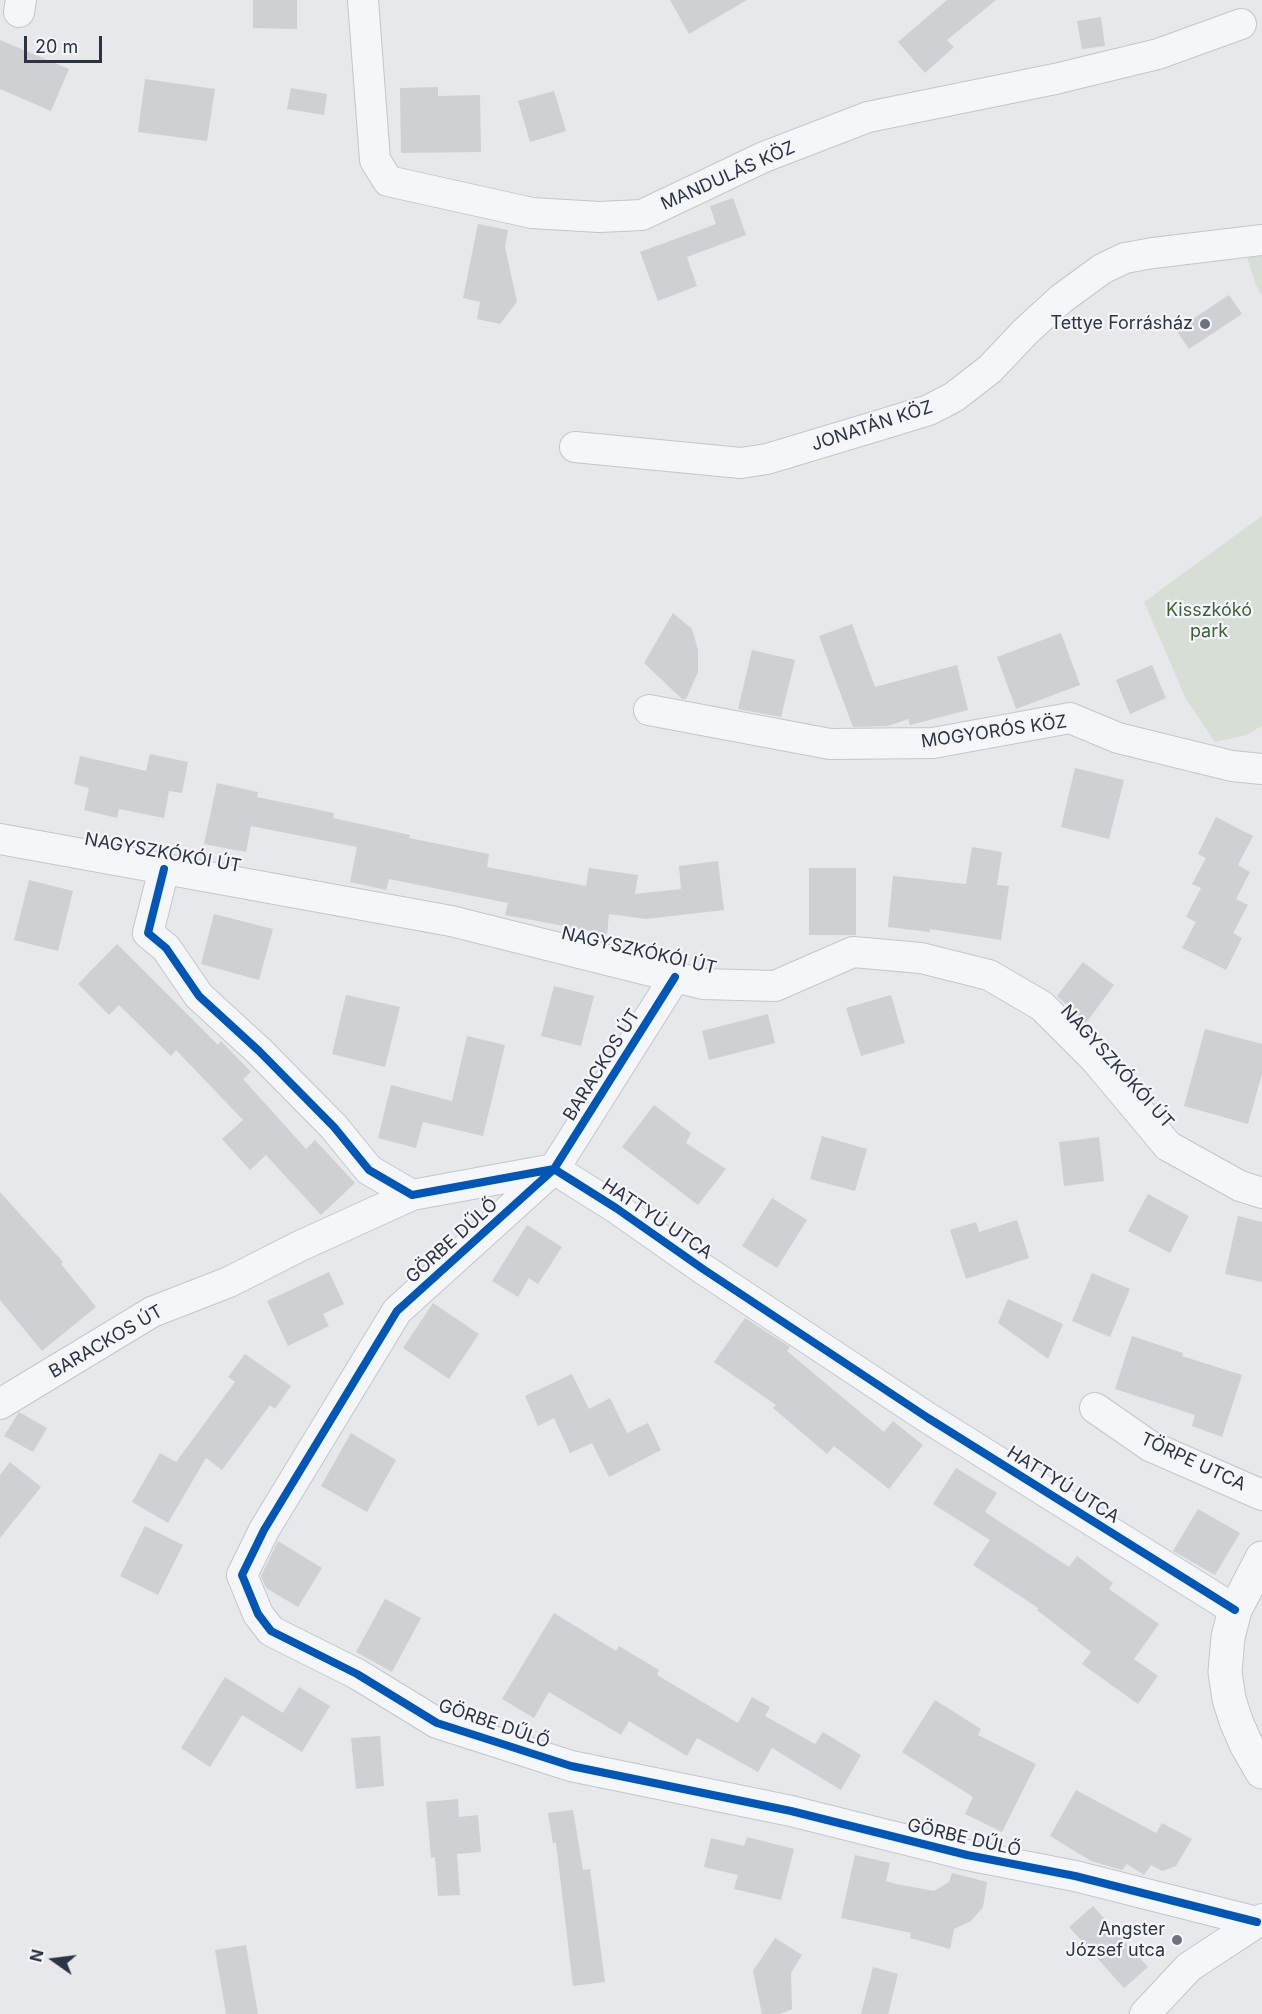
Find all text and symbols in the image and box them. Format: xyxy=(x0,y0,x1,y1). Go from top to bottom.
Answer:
scale bar xyxy=(27,24,105,62)
text: 20 m xyxy=(35,36,78,57)
street label: MANDULÁS KÖZ xyxy=(658,137,798,215)
place label: Tettye Forrásház xyxy=(1050,313,1193,335)
marker: Tettye Forrásház xyxy=(1198,317,1212,331)
street label: JONATÁN KÖZ xyxy=(809,396,935,456)
park label: Kisszkókó park xyxy=(1166,600,1252,642)
street label: MOGYORÓS KÖZ xyxy=(920,711,1068,753)
street label: NAGYSZKÓKÓI ÚT xyxy=(83,829,243,877)
street label: NAGYSZKÓKÓI ÚT xyxy=(559,923,719,979)
street label: NAGYSZKÓKÓI ÚT xyxy=(1056,1001,1178,1133)
street label: BARACKOS ÚT xyxy=(559,1005,645,1125)
street label: HATTYÚ UTCA xyxy=(598,1174,716,1264)
street label: GÖRBE DŰLŐ xyxy=(402,1194,502,1288)
street label: BARACKOS ÚT xyxy=(45,1301,167,1383)
street label: TÖRPE UTCA xyxy=(1137,1428,1249,1496)
street label: HATTYÚ UTCA xyxy=(1003,1442,1123,1528)
street label: GÖRBE DŰLŐ xyxy=(436,1695,552,1753)
street label: GÖRBE DŰLŐ xyxy=(905,1814,1023,1862)
place label: Angster József utca xyxy=(1066,1919,1165,1962)
north arrow xyxy=(24,1930,84,1990)
marker: Angster József utca xyxy=(1170,1933,1184,1947)
text: N xyxy=(25,1947,48,1964)

